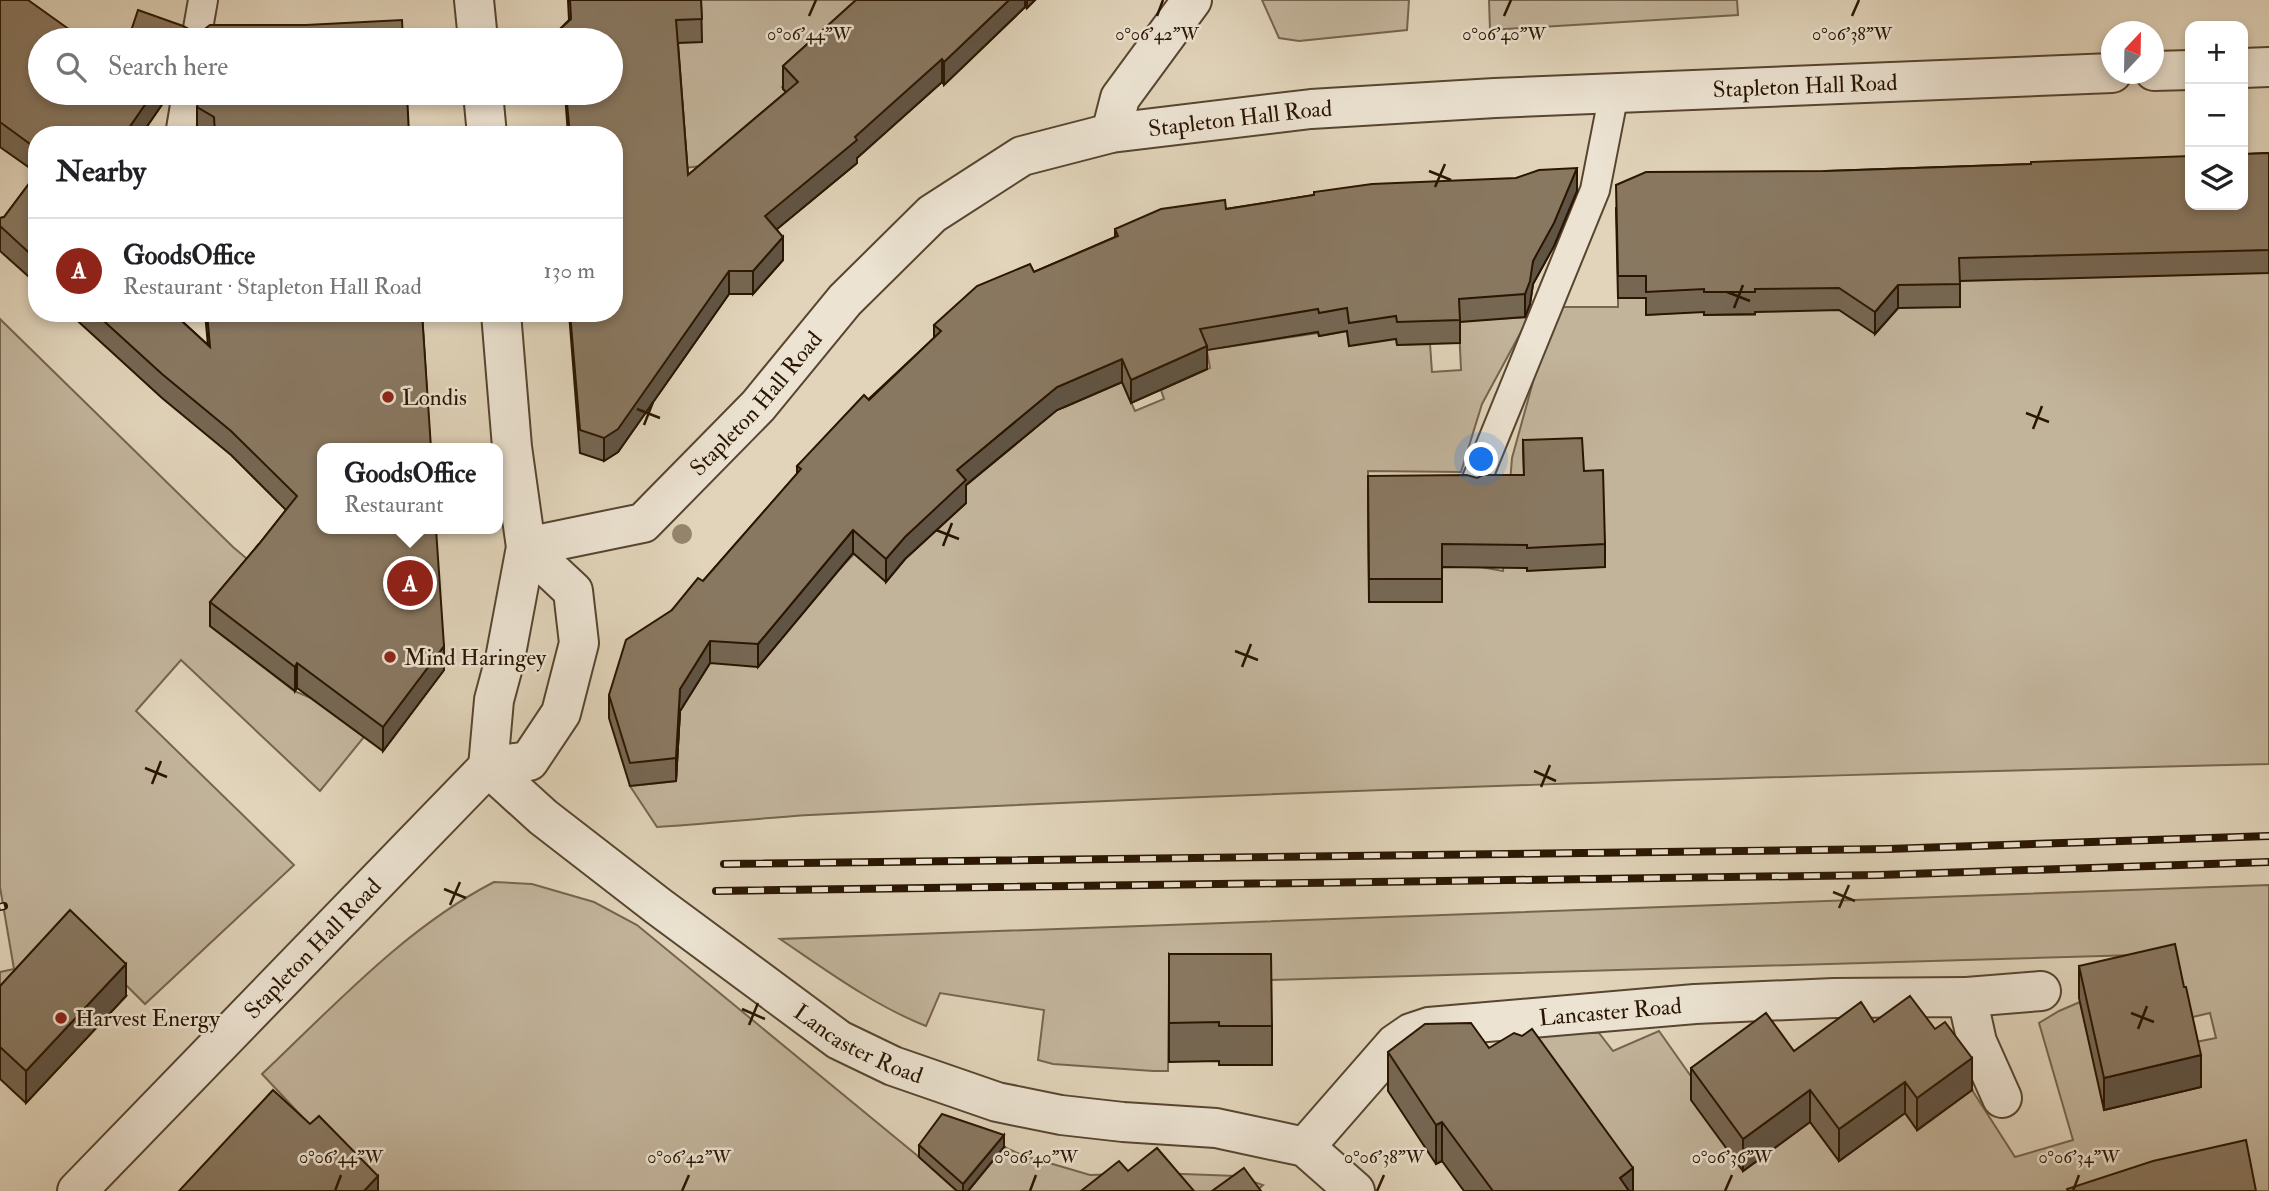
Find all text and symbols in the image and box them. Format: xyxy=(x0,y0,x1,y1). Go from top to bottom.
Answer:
north arrow xyxy=(2101,21,2164,84)
map controls xyxy=(2185,21,2248,210)
button: + xyxy=(2185,21,2248,84)
text: 0°06'44"W xyxy=(767,23,852,46)
text: 0°06'42"W xyxy=(1115,23,1199,46)
text: 0°06'40"W xyxy=(1462,23,1546,46)
text: 0°06'38"W xyxy=(1812,23,1893,46)
search box xyxy=(28,28,623,105)
icon: search xyxy=(52,48,90,86)
text: Search here xyxy=(108,51,228,83)
street label: Stapleton Hall Road xyxy=(1712,68,1898,104)
button: − xyxy=(2185,84,2248,147)
street label: Stapleton Hall Road xyxy=(1147,94,1333,143)
button: layers xyxy=(2185,147,2248,210)
text: Nearby xyxy=(56,153,146,190)
text: GoodsOffice xyxy=(123,240,255,272)
text: A xyxy=(72,256,86,285)
text: 130 m xyxy=(543,256,595,285)
text: Restaurant · Stapleton Hall Road xyxy=(123,272,422,301)
street label: Stapleton Hall Road xyxy=(684,325,829,482)
place label: Londis xyxy=(402,383,467,412)
marker: Londis xyxy=(380,389,396,405)
your location xyxy=(1464,442,1498,476)
popup xyxy=(317,443,503,534)
text: GoodsOffice xyxy=(344,458,476,490)
text: Restaurant xyxy=(344,490,444,519)
pin: A xyxy=(387,557,433,609)
place label: Mind Haringey xyxy=(404,643,547,672)
marker: Mind Haringey xyxy=(382,649,398,665)
street label: Stapleton Hall Road xyxy=(238,872,387,1025)
street label: Lancaster Road xyxy=(1538,991,1683,1032)
street label: Lancaster Road xyxy=(788,997,927,1090)
place label: Harvest Energy xyxy=(75,1004,221,1033)
marker: Harvest Energy xyxy=(53,1010,69,1026)
text: 0°06'44"W xyxy=(299,1146,384,1169)
text: 0°06'42"W xyxy=(647,1146,731,1169)
text: 0°06'40"W xyxy=(994,1146,1078,1169)
text: 0°06'38"W xyxy=(1344,1146,1425,1169)
text: 0°06'36"W xyxy=(1692,1146,1773,1169)
text: 0°06'34"W xyxy=(2038,1146,2120,1169)

